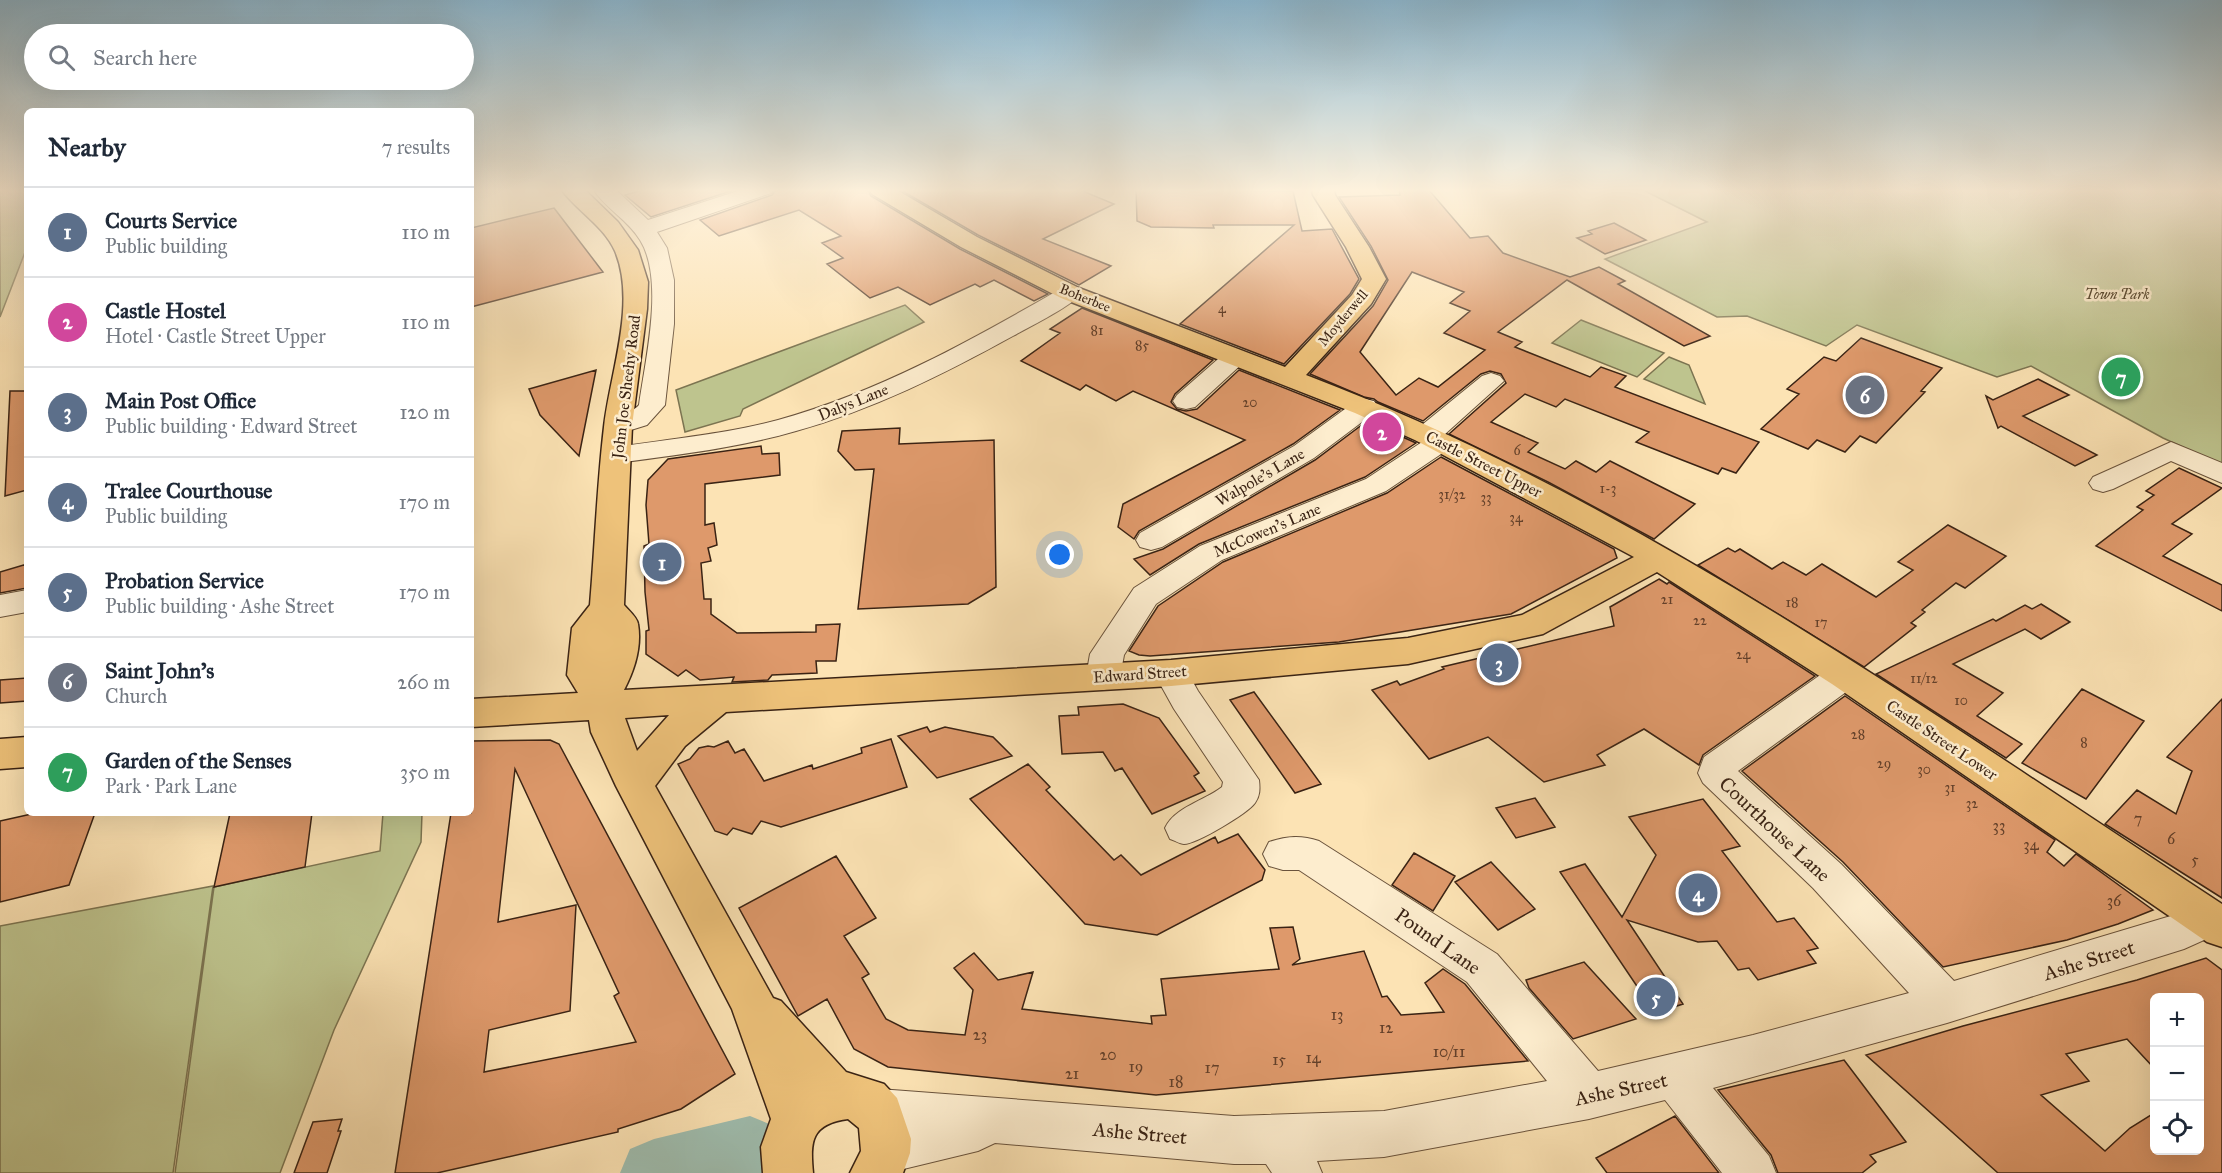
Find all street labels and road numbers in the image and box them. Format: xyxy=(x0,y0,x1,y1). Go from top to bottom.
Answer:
street label: Boherbee xyxy=(1057,280,1113,316)
street label: Moyderwell xyxy=(1315,286,1372,350)
street label: John Joe Sheehy Road xyxy=(608,314,645,462)
street label: Dalys Lane xyxy=(815,379,891,425)
street label: Castle Street Upper xyxy=(1423,427,1545,501)
street label: Walpole's Lane xyxy=(1212,444,1308,510)
street label: McCowen's Lane xyxy=(1210,499,1324,561)
street label: Edward Street xyxy=(1093,661,1188,687)
street label: Castle Street Lower xyxy=(1883,696,2001,784)
street label: Courthouse Lane xyxy=(1714,771,1836,887)
street label: Pound Lane xyxy=(1390,903,1486,979)
street label: Ashe Street xyxy=(2040,935,2138,986)
street label: Ashe Street xyxy=(1571,1067,1670,1111)
street label: Ashe Street xyxy=(1091,1117,1188,1149)

